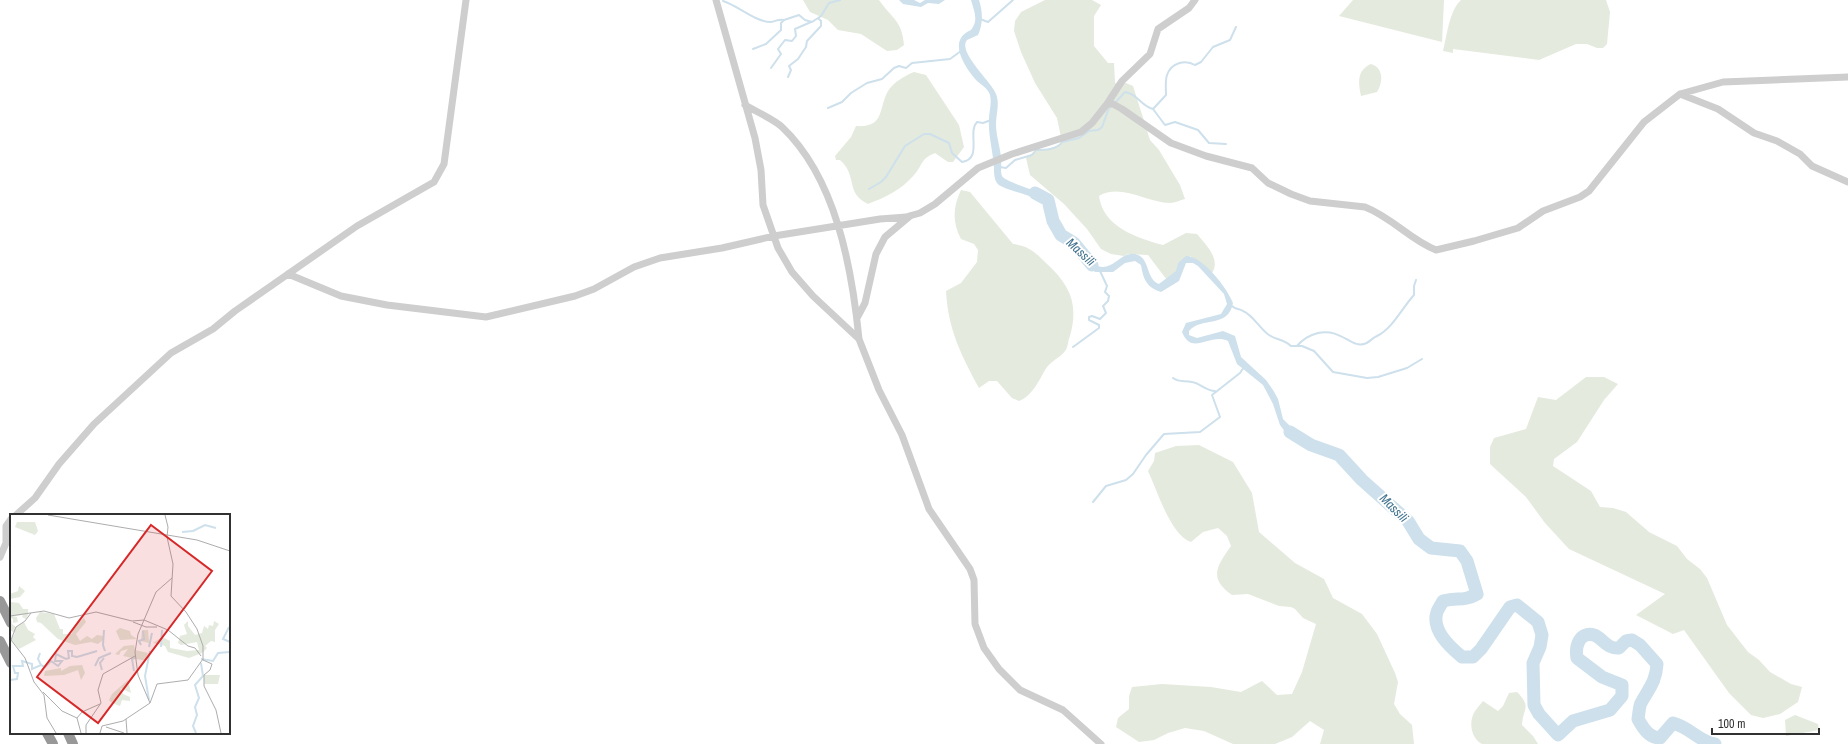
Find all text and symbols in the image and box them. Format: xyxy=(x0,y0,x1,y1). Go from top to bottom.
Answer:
water label: Massili xyxy=(1063,234,1099,270)
water label: Massili xyxy=(1376,490,1412,526)
inset map xyxy=(10,514,230,734)
scale bar xyxy=(1712,710,1819,736)
text: 100 m xyxy=(1718,716,1745,732)

